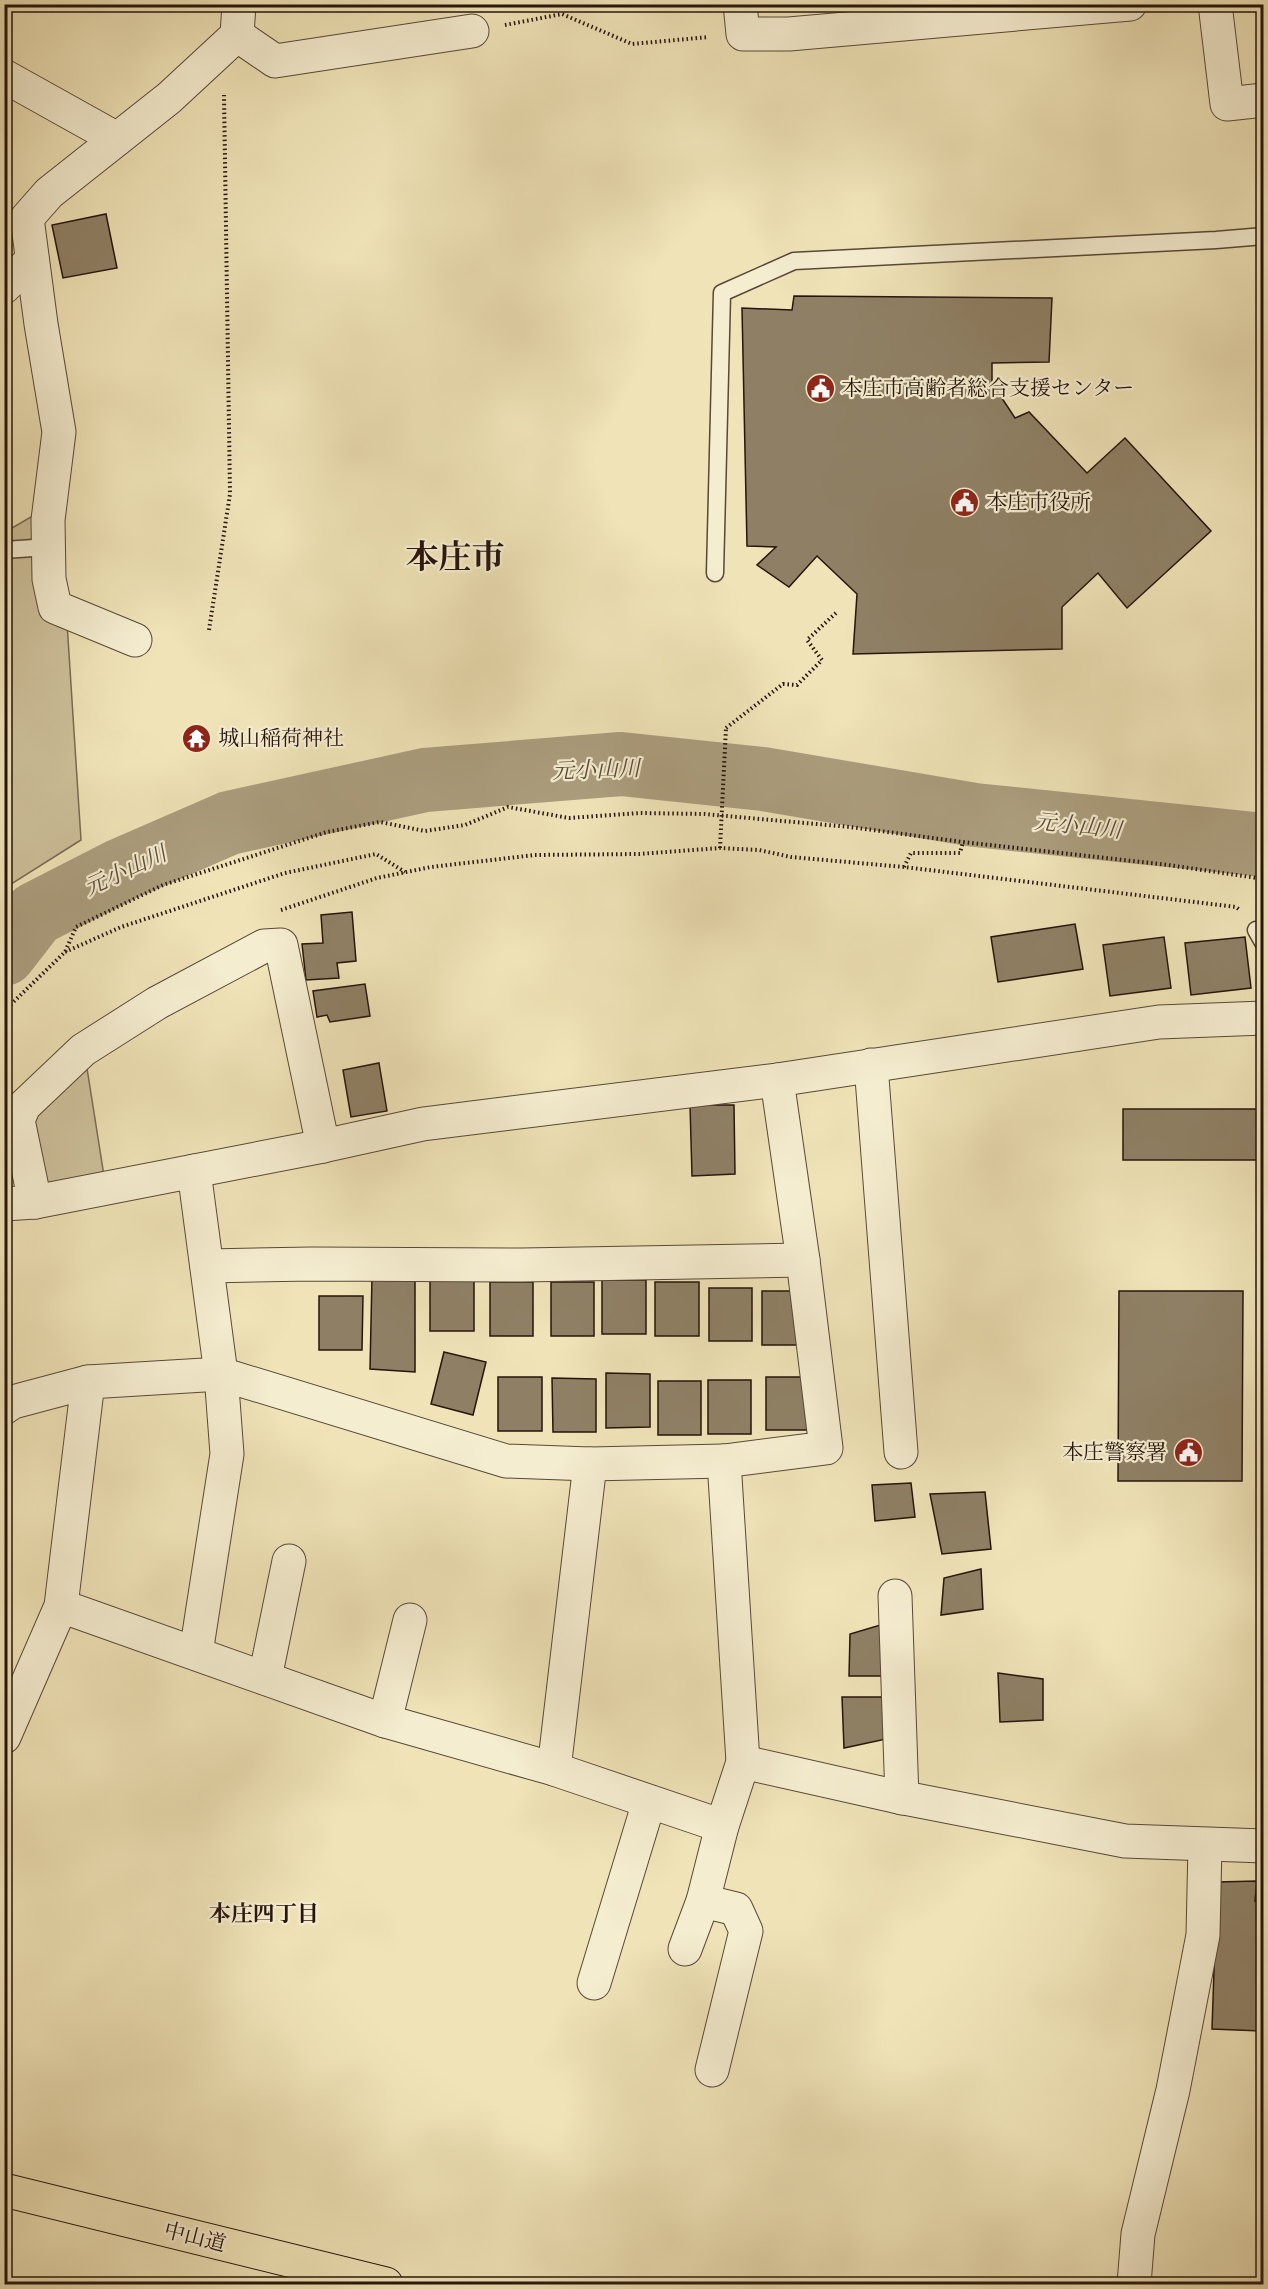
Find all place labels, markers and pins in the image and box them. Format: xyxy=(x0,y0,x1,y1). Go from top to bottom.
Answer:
public building icon: 本庄市高齢者総合支援センター xyxy=(804,372,836,404)
place label: 本庄市高齢者総合支援センター xyxy=(841,376,1134,402)
public building icon: 本庄市役所 xyxy=(949,486,981,518)
place label: 本庄市役所 xyxy=(986,490,1091,516)
temple icon: 城山稲荷神社 xyxy=(181,722,213,754)
place label: 城山稲荷神社 xyxy=(218,726,344,752)
public building icon: 本庄警察署 xyxy=(1172,1436,1204,1468)
place label: 本庄警察署 xyxy=(1062,1440,1167,1466)

